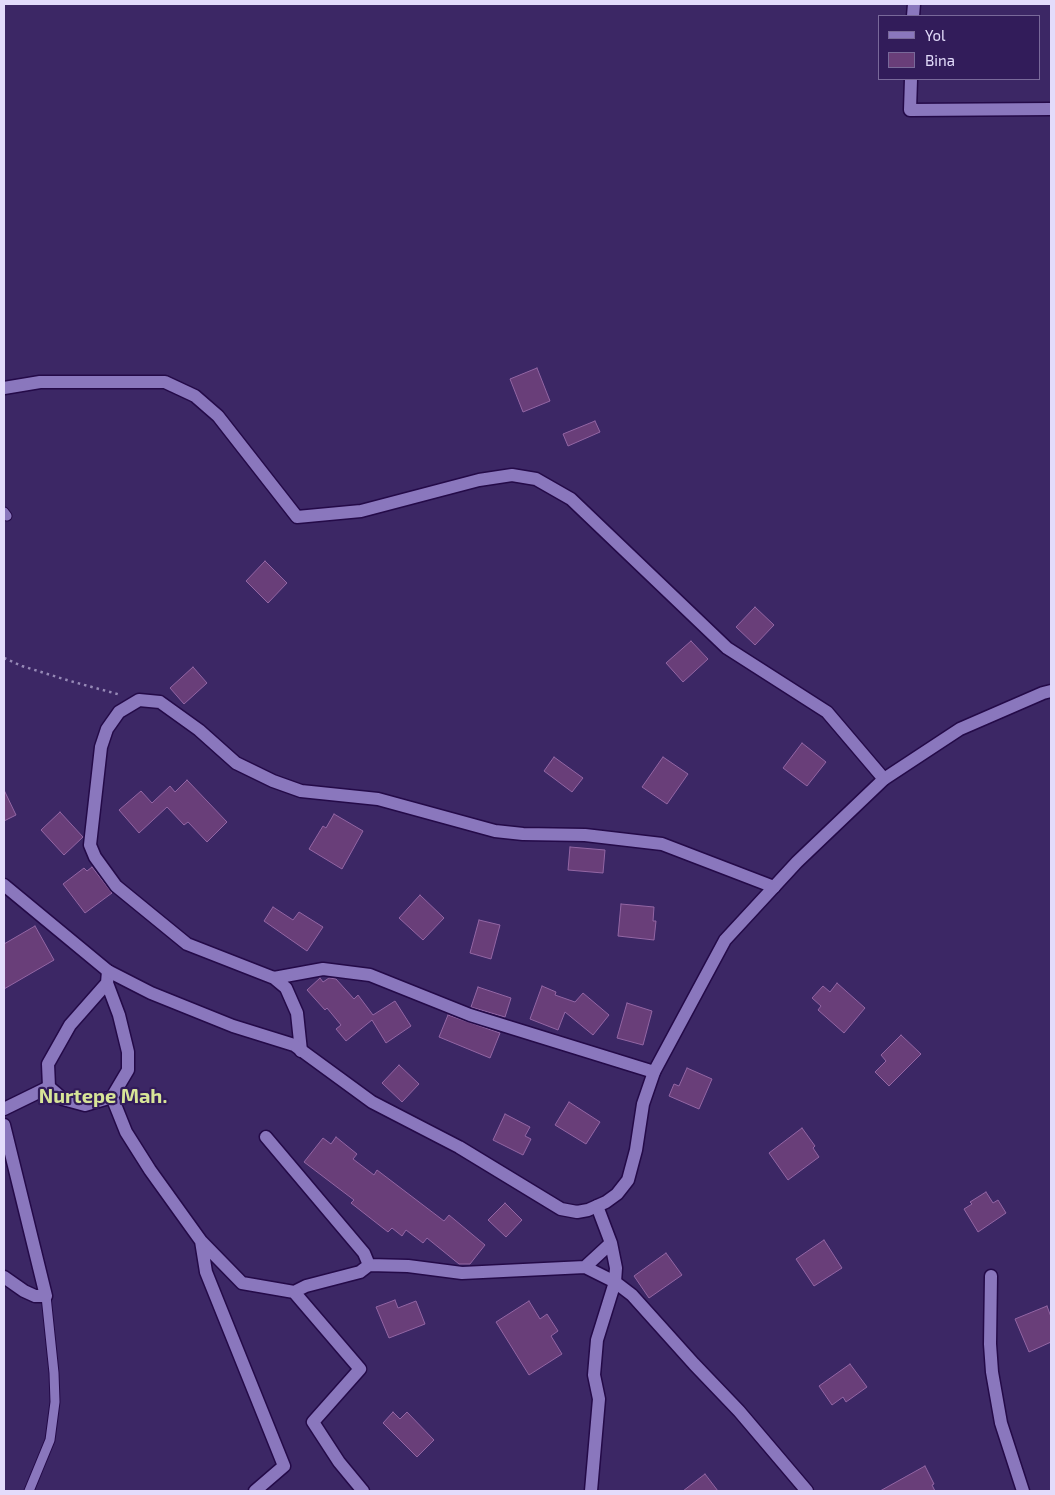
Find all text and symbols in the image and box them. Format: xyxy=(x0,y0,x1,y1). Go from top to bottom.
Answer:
legend xyxy=(878,15,1040,80)
text: Yol xyxy=(925,26,946,44)
text: Bina xyxy=(925,51,955,69)
district label: Nurtepe Mah. xyxy=(39,1084,167,1108)

